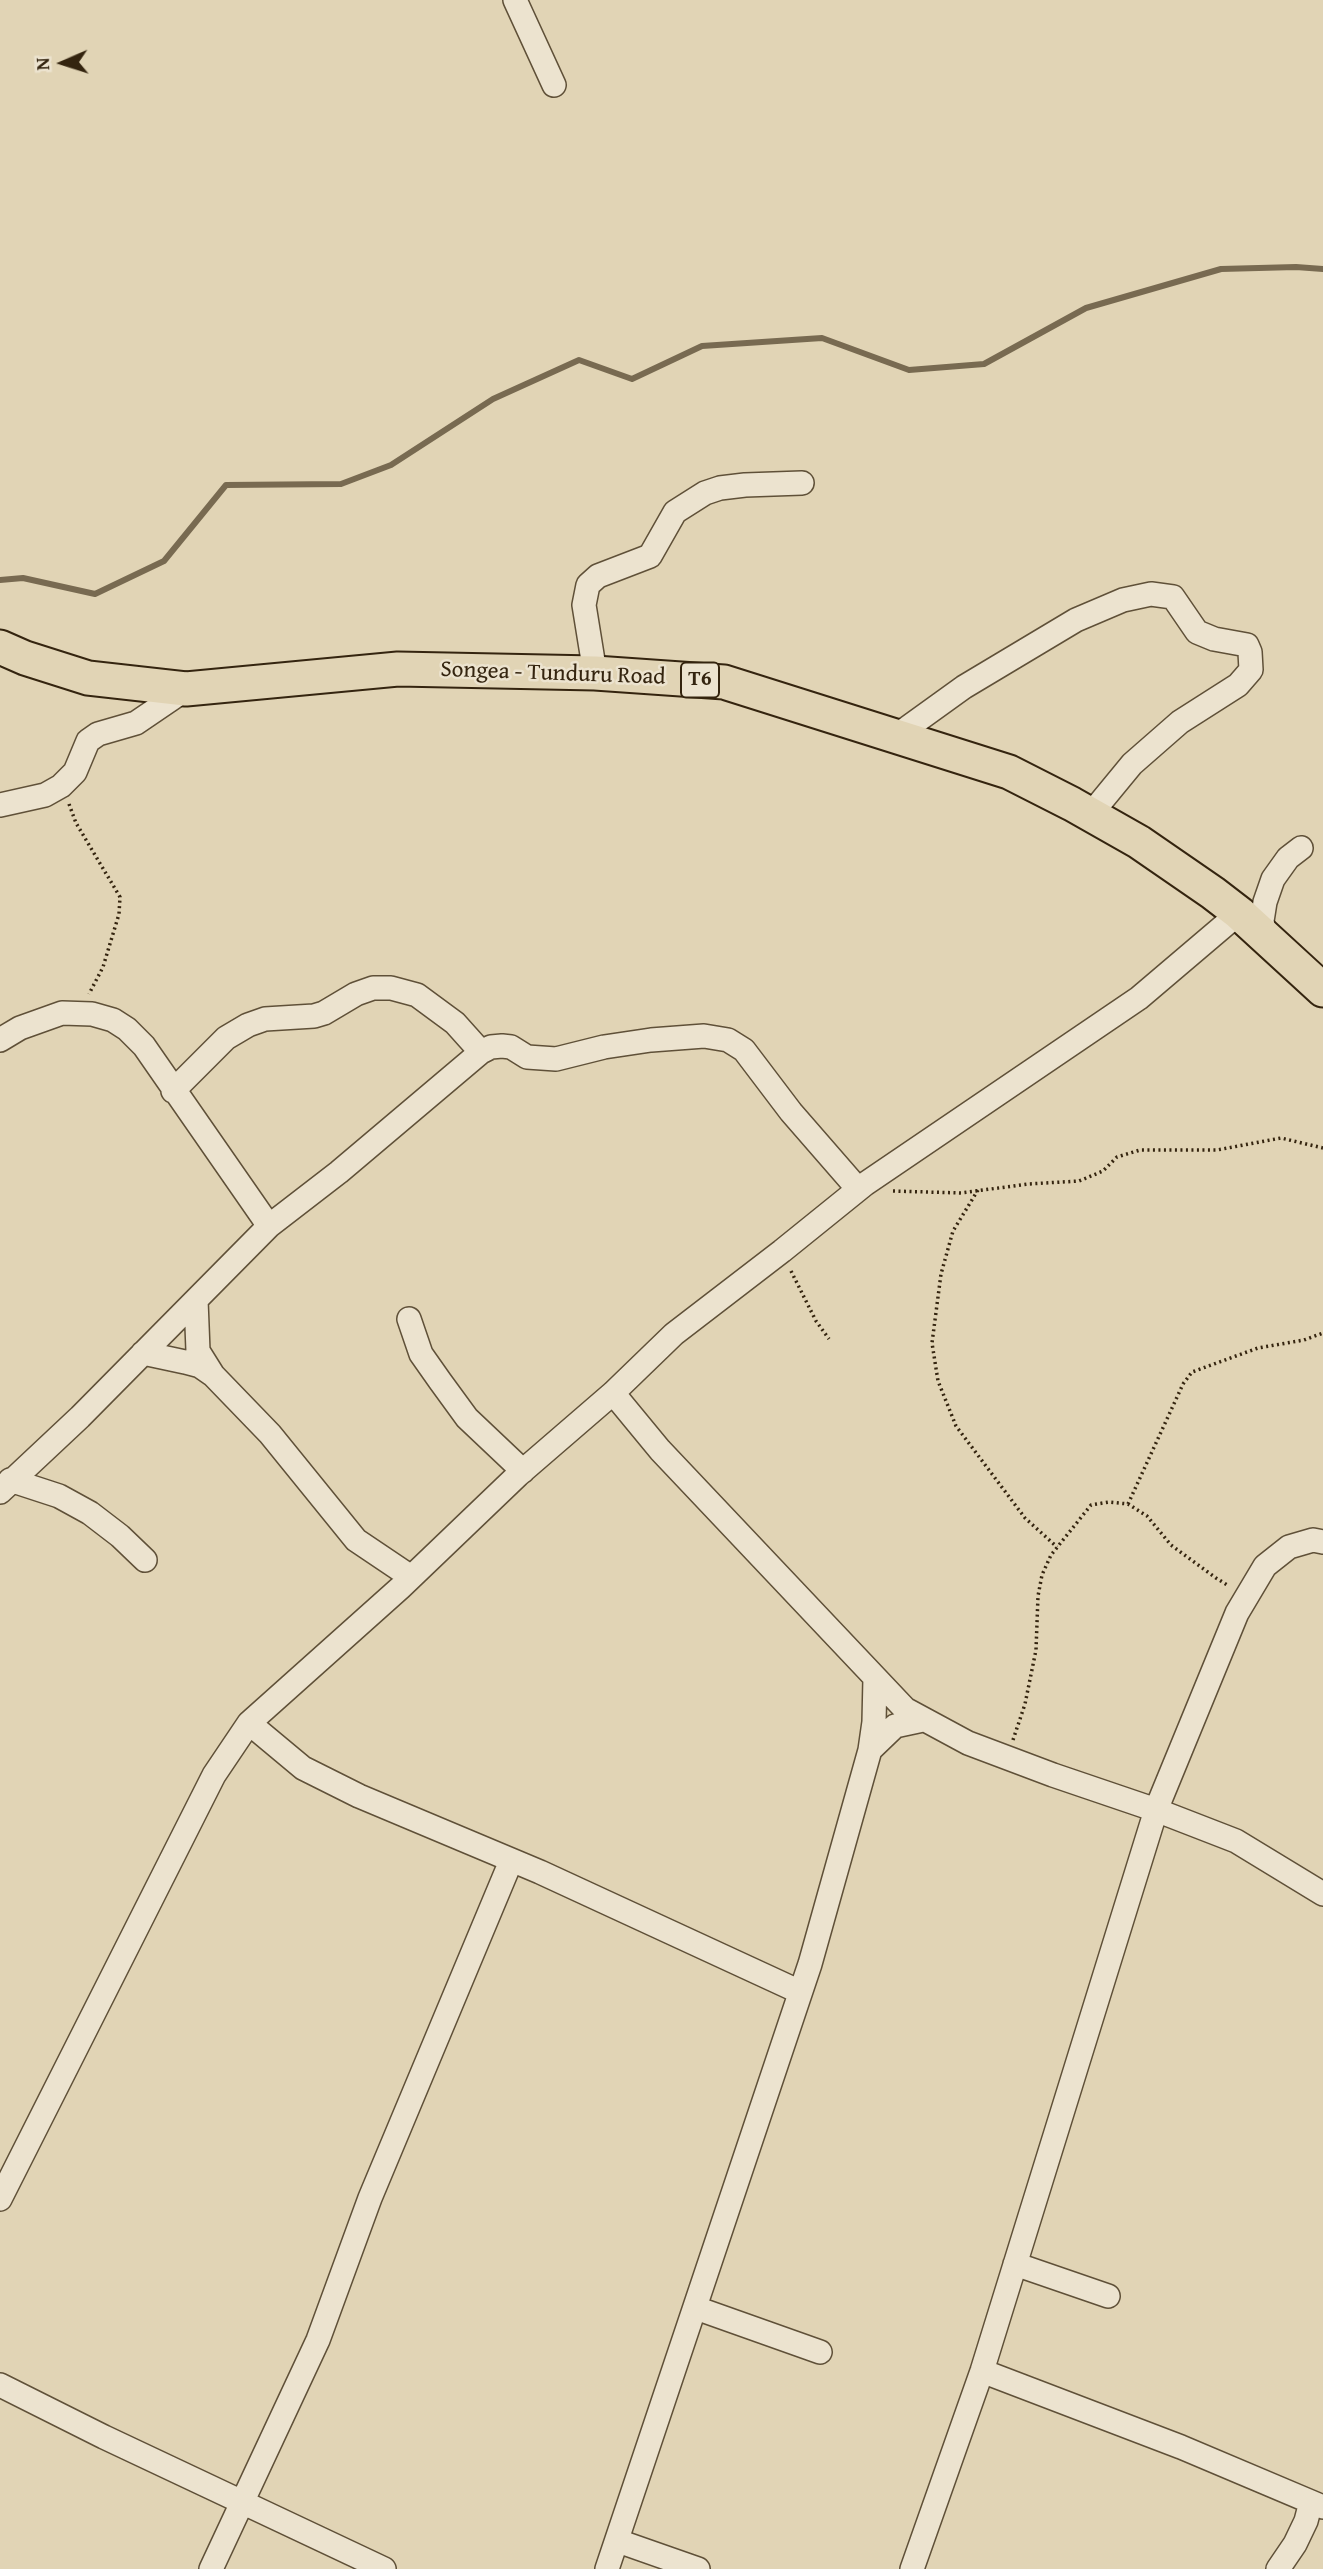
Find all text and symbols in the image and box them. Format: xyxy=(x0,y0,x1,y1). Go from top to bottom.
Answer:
north arrow xyxy=(28,28,98,98)
text: N xyxy=(28,57,56,71)
street label: Songea - Tunduru Road xyxy=(440,656,666,692)
road number: T6 xyxy=(681,662,719,698)

